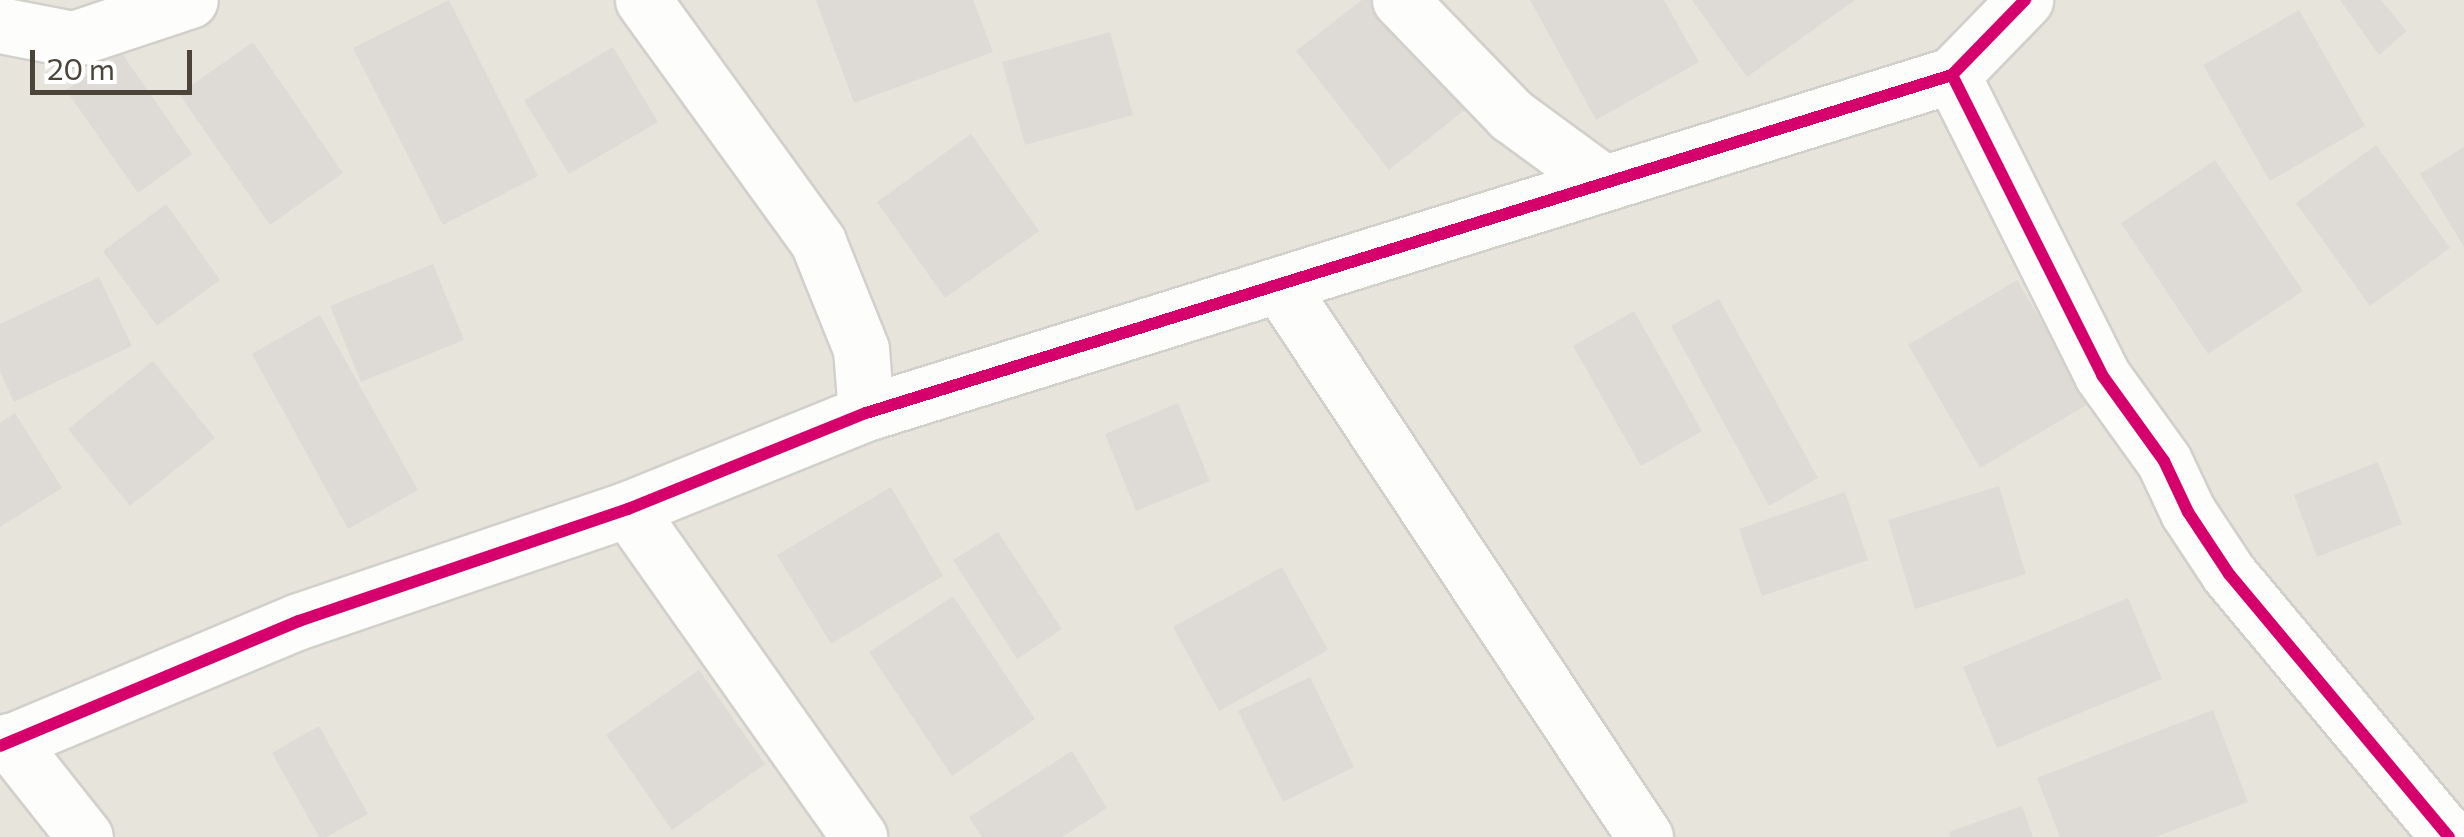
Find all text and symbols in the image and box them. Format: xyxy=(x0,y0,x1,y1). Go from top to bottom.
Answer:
scale bar xyxy=(35,30,198,92)
text: 20 m xyxy=(47,49,115,86)

